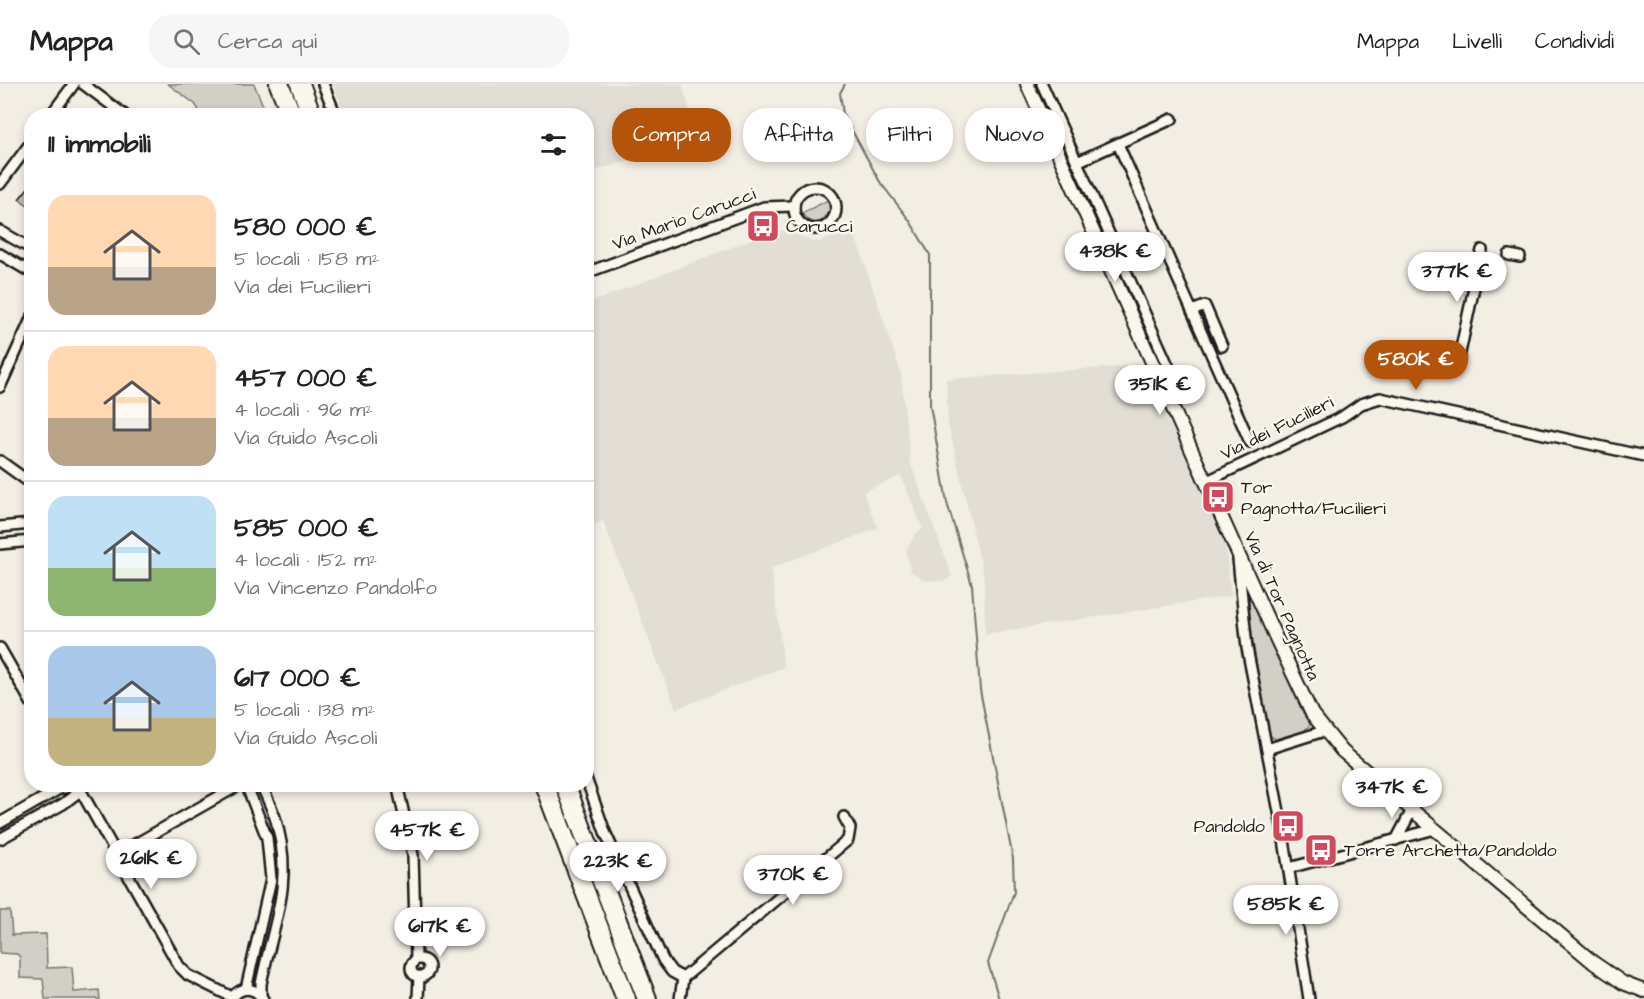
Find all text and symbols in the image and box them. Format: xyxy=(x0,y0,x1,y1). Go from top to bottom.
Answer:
search box xyxy=(149,14,569,68)
text: Mappa xyxy=(30,22,113,61)
icon: search xyxy=(170,25,203,58)
text: Cerca qui xyxy=(218,26,317,57)
text: Mappa xyxy=(1357,27,1419,56)
text: Livelli xyxy=(1452,27,1502,56)
text: Condividi xyxy=(1535,27,1614,56)
chip: Compra xyxy=(612,108,731,162)
chip: Affitta xyxy=(743,108,854,162)
chip: Filtri xyxy=(866,108,953,162)
chip: Nuovo xyxy=(965,108,1065,162)
text: 11 immobili xyxy=(48,126,151,162)
icon: filters xyxy=(537,128,570,161)
street label: Via Mario Carucci xyxy=(609,181,759,257)
bus stop icon: Carucci xyxy=(745,208,781,244)
text: 580 000 € xyxy=(234,209,376,245)
place label: Carucci xyxy=(786,214,853,239)
icon: home xyxy=(96,219,168,291)
pin: 438K € xyxy=(1066,232,1164,283)
text: 438K € xyxy=(1079,237,1151,265)
text: 5 locali · 158 m² xyxy=(234,245,379,273)
pin: 377K € xyxy=(1408,252,1506,303)
text: 377K € xyxy=(1422,257,1492,285)
text: Via dei Fucilieri xyxy=(234,273,371,301)
pin: 580K € xyxy=(1367,340,1465,391)
text: 580K € xyxy=(1378,345,1454,373)
text: 457 000 € xyxy=(234,360,377,396)
pin: 351K € xyxy=(1111,365,1209,416)
icon: home xyxy=(96,370,168,442)
text: 351K € xyxy=(1129,370,1191,398)
street label: Via dei Fucilieri xyxy=(1216,390,1338,466)
text: 4 locali · 96 m² xyxy=(234,396,373,424)
text: Via Guido Ascoli xyxy=(234,424,377,452)
place label: Tor Pagnotta/Fucilieri xyxy=(1241,475,1386,522)
bus stop icon: Tor Pagnotta/Fucilieri xyxy=(1200,479,1236,515)
text: 585 000 € xyxy=(234,510,378,546)
icon: home xyxy=(96,520,168,592)
street label: Via di Tor Pagnotta xyxy=(1237,527,1326,685)
text: 4 locali · 152 m² xyxy=(234,546,377,574)
text: Via Vincenzo Pandolfo xyxy=(234,574,437,602)
text: 617 000 € xyxy=(234,660,360,696)
icon: home xyxy=(96,670,168,742)
text: 5 locali · 138 m² xyxy=(234,696,375,724)
text: Via Guido Ascoli xyxy=(234,724,377,752)
pin: 347K € xyxy=(1343,768,1441,819)
text: 347K € xyxy=(1356,773,1428,801)
bus stop icon: Pandoldo xyxy=(1270,808,1306,844)
pin: 457K € xyxy=(378,811,476,862)
place label: Pandoldo xyxy=(1194,814,1265,839)
text: 457K € xyxy=(389,816,465,844)
bus stop icon: Torre Archetta/Pandoldo xyxy=(1303,832,1339,868)
place label: Torre Archetta/Pandoldo xyxy=(1344,838,1557,863)
pin: 261K € xyxy=(102,839,200,890)
pin: 223K € xyxy=(569,842,667,893)
text: 261K € xyxy=(120,844,182,872)
text: 223K € xyxy=(583,847,653,875)
pin: 370K € xyxy=(744,855,842,906)
text: 370K € xyxy=(757,860,829,888)
pin: 585K € xyxy=(1237,885,1335,936)
text: 585K € xyxy=(1247,890,1325,918)
pin: 617K € xyxy=(391,907,489,958)
text: 617K € xyxy=(408,912,472,940)

